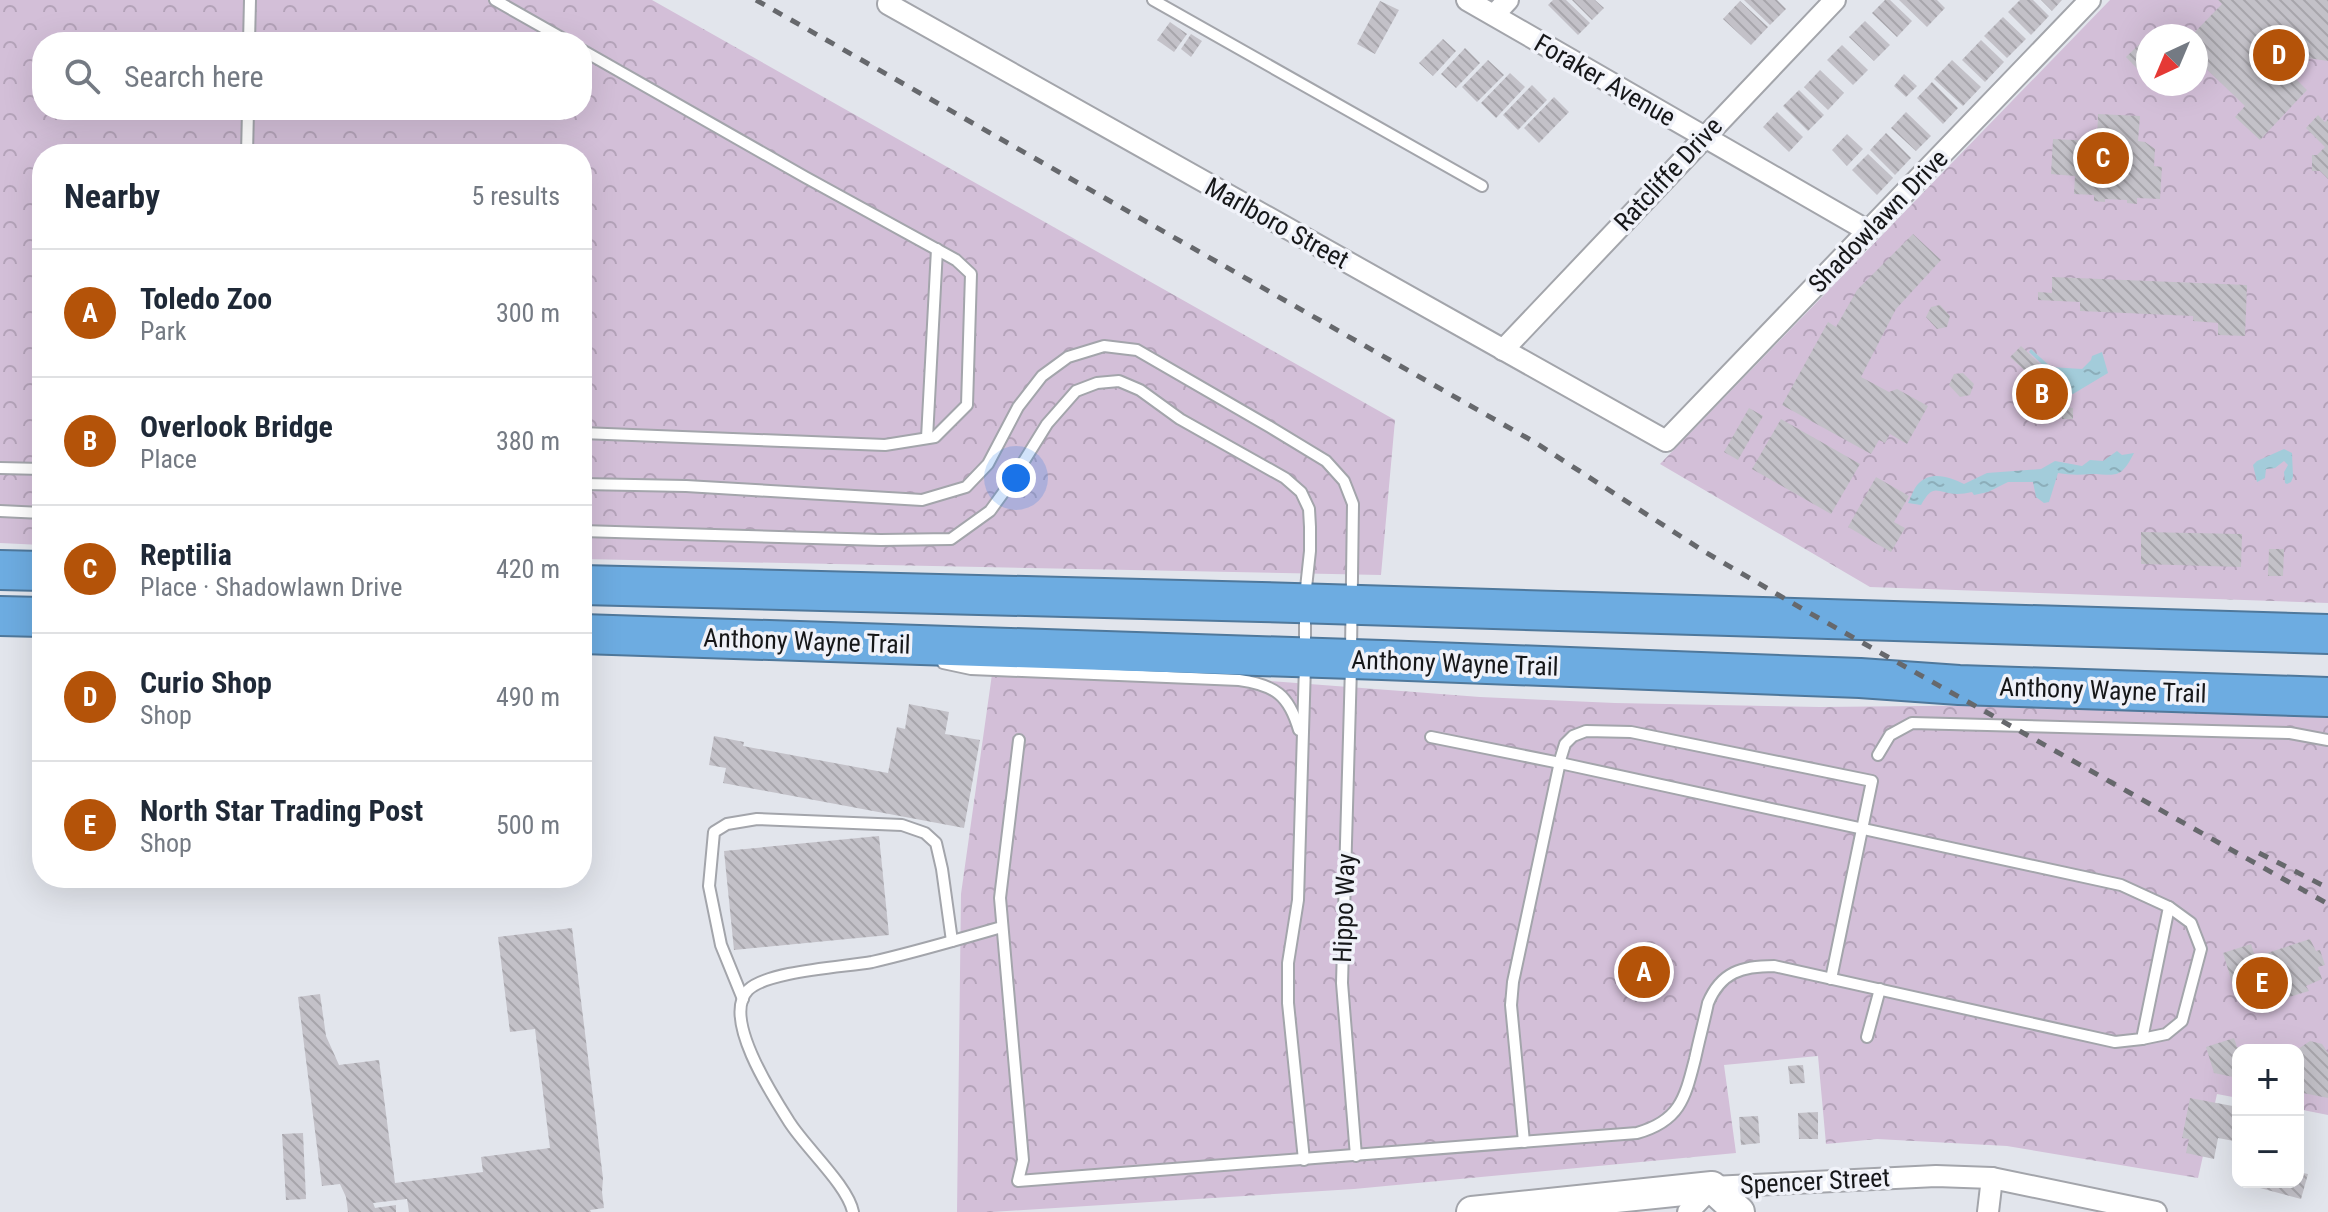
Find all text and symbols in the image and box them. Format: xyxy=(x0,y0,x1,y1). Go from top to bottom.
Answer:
north arrow xyxy=(2136,24,2208,96)
pin: D xyxy=(2253,25,2305,85)
street label: Foraker Avenue xyxy=(1529,28,1681,132)
search box xyxy=(32,32,592,120)
icon: search xyxy=(60,54,104,98)
text: Search here xyxy=(124,59,264,94)
street label: Ratcliffe Drive xyxy=(1608,111,1728,237)
pin: C xyxy=(2077,128,2129,188)
street label: Shadowlawn Drive xyxy=(1802,143,1954,299)
street label: Marlboro Street xyxy=(1200,171,1354,275)
text: Nearby xyxy=(64,176,160,216)
text: 5 results xyxy=(471,181,560,211)
text: Toledo Zoo xyxy=(140,281,272,316)
text: A xyxy=(82,298,98,328)
text: 300 m xyxy=(496,298,560,328)
text: Park xyxy=(140,316,186,346)
pin: B xyxy=(2016,364,2068,424)
text: Overlook Bridge xyxy=(140,409,333,444)
text: B xyxy=(83,426,97,456)
text: 380 m xyxy=(496,426,560,456)
text: Place xyxy=(140,444,197,474)
your location xyxy=(996,458,1036,498)
text: Reptilia xyxy=(140,537,232,572)
text: C xyxy=(83,554,97,584)
text: 420 m xyxy=(496,554,560,584)
text: Place · Shadowlawn Drive xyxy=(140,572,402,602)
street label: Anthony Wayne Trail xyxy=(703,622,911,660)
street label: Anthony Wayne Trail xyxy=(1351,644,1559,682)
text: Curio Shop xyxy=(140,665,272,700)
street label: Anthony Wayne Trail xyxy=(1999,671,2207,709)
text: D xyxy=(83,682,97,712)
text: 490 m xyxy=(496,682,560,712)
text: Shop xyxy=(140,700,192,730)
text: North Star Trading Post xyxy=(140,793,423,828)
text: E xyxy=(84,810,96,840)
text: 500 m xyxy=(496,810,560,840)
text: Shop xyxy=(140,828,192,858)
street label: Hippo Way xyxy=(1327,853,1361,963)
pin: A xyxy=(1618,942,1670,1002)
pin: E xyxy=(2236,953,2288,1013)
map controls xyxy=(2232,1044,2304,1188)
button: + xyxy=(2232,1044,2304,1116)
button: − xyxy=(2232,1116,2304,1188)
street label: Spencer Street xyxy=(1739,1162,1891,1200)

